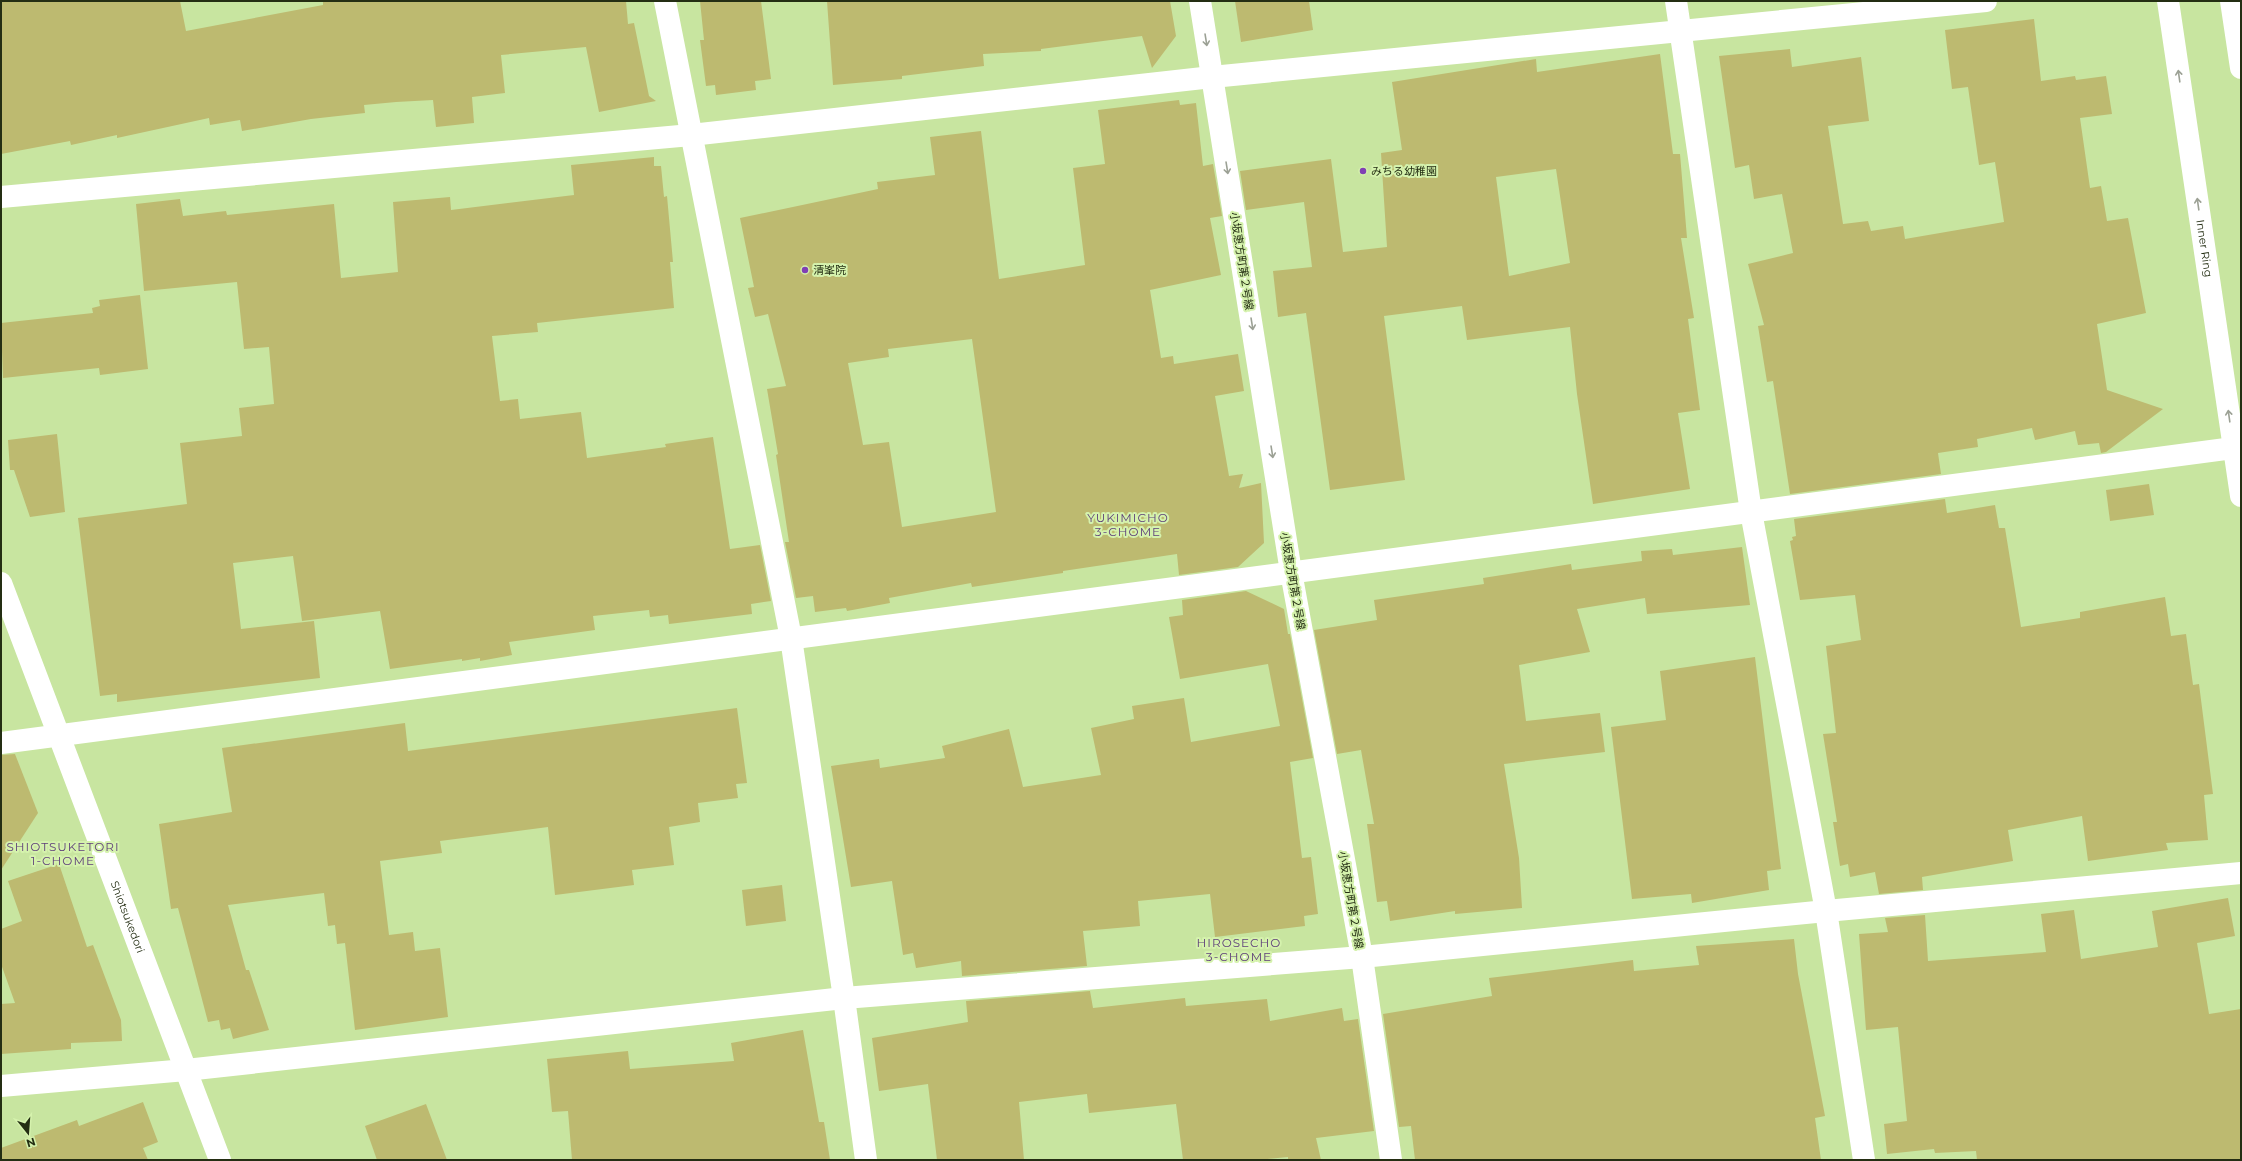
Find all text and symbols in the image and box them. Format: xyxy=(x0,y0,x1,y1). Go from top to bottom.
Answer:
one-way arrow xyxy=(1203,33,1211,46)
one-way arrow xyxy=(2175,70,2183,83)
one-way arrow xyxy=(1223,161,1231,174)
place label: みちる幼稚園 xyxy=(1371,164,1437,178)
marker: みちる幼稚園 xyxy=(1358,166,1368,176)
one-way arrow xyxy=(2194,198,2202,211)
street label: 小坂恵方町第２号線 xyxy=(1227,211,1257,311)
street label: Inner Ring xyxy=(2193,219,2216,278)
place label: 清峯院 xyxy=(813,263,846,277)
marker: 清峯院 xyxy=(800,265,810,275)
one-way arrow xyxy=(1248,317,1256,330)
one-way arrow xyxy=(2225,410,2233,423)
one-way arrow xyxy=(1268,445,1276,458)
district label: YUKIMICHO 3-CHOME xyxy=(1087,510,1169,539)
street label: 小坂恵方町第２号線 xyxy=(1278,531,1308,631)
district label: SHIOTSUKETORI 1-CHOME xyxy=(6,839,120,868)
street label: 小坂恵方町第２号線 xyxy=(1336,850,1366,950)
street label: Shiotsukedori xyxy=(108,879,148,955)
district label: HIROSECHO 3-CHOME xyxy=(1197,935,1281,964)
north arrow xyxy=(8,1113,48,1153)
text: N xyxy=(25,1135,37,1151)

